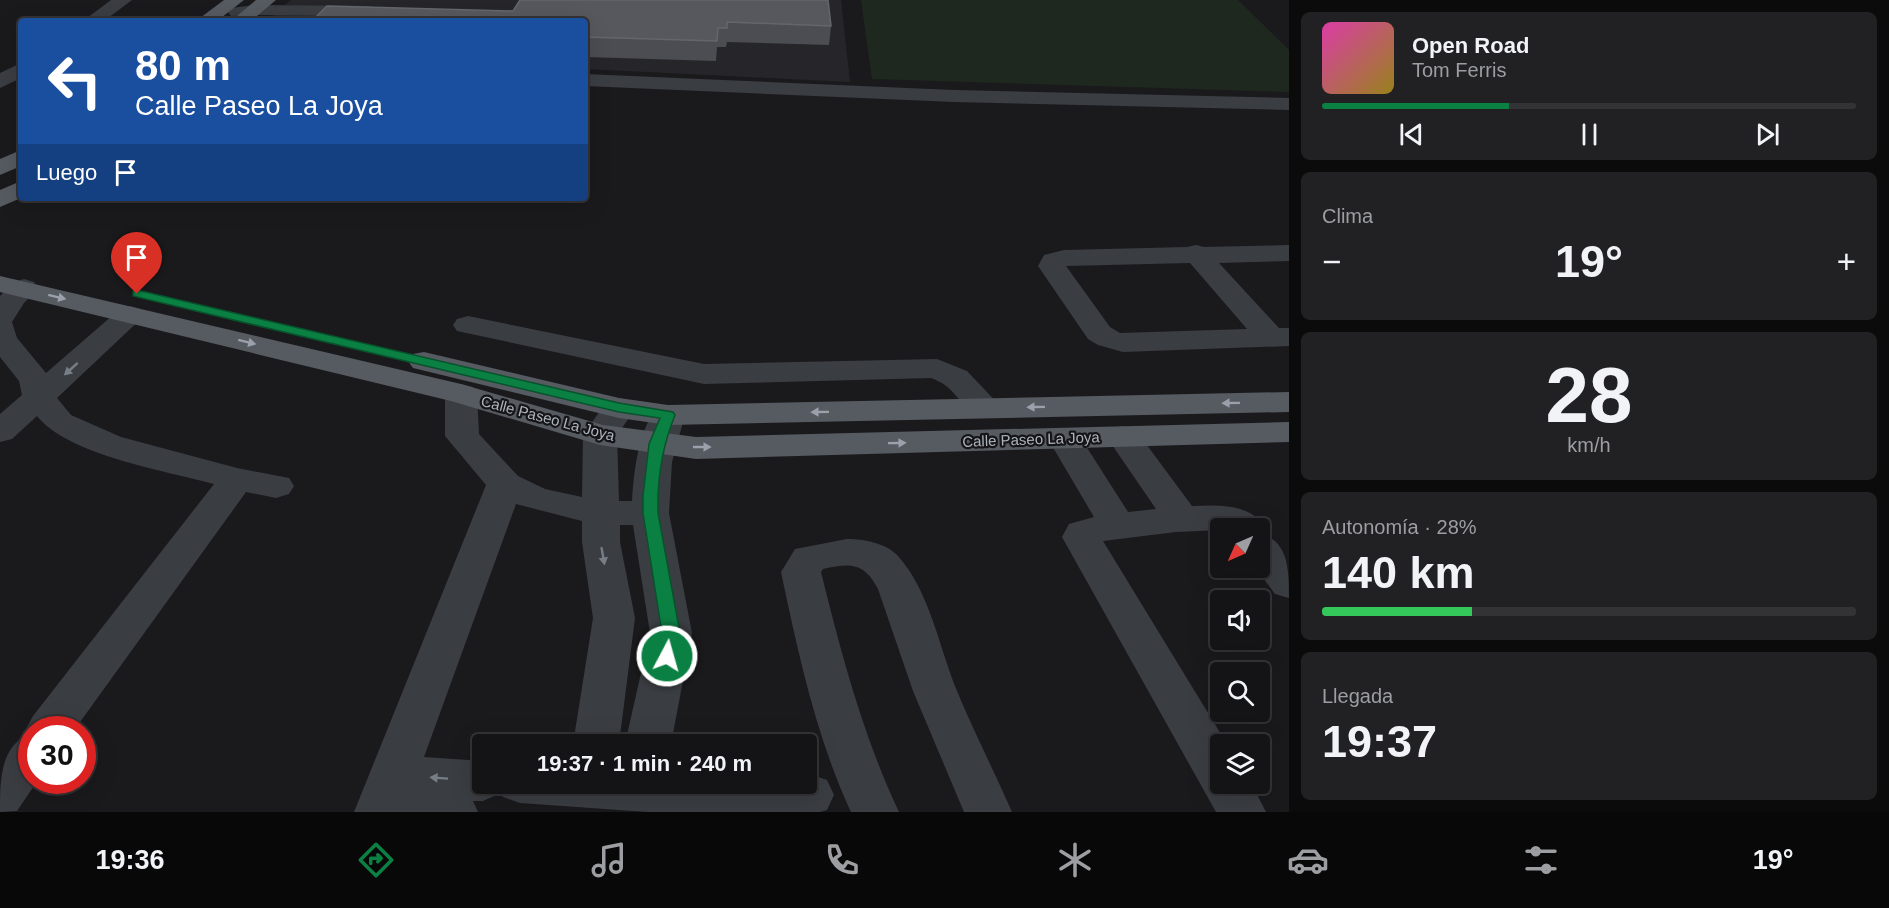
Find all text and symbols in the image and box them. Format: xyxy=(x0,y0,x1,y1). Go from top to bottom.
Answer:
text: Open Road xyxy=(1412,33,1529,58)
icon: left xyxy=(36,42,114,120)
text: 80 m xyxy=(135,42,231,89)
text: Tom Ferris xyxy=(1412,59,1506,81)
text: Calle Paseo La Joya xyxy=(135,91,383,121)
icon: previous xyxy=(1395,118,1428,151)
icon: pause xyxy=(1573,118,1606,151)
icon: next xyxy=(1751,118,1784,151)
icon: arrive xyxy=(109,156,142,189)
text: Luego xyxy=(36,160,97,185)
text: Clima xyxy=(1322,205,1373,227)
pin xyxy=(111,232,162,294)
text: 19° xyxy=(1555,236,1623,287)
icon: arrive xyxy=(120,241,153,274)
text: − xyxy=(1322,243,1341,280)
text: + xyxy=(1837,243,1856,280)
one-way arrow xyxy=(48,292,66,302)
one-way arrow xyxy=(237,337,256,347)
text: 28 xyxy=(1546,351,1632,439)
one-way arrow xyxy=(64,362,79,375)
street label: Calle Paseo La Joya xyxy=(479,392,617,444)
one-way arrow xyxy=(1221,398,1240,408)
one-way arrow xyxy=(1026,402,1045,412)
one-way arrow xyxy=(810,407,829,416)
street label: Calle Paseo La Joya xyxy=(962,428,1101,450)
text: km/h xyxy=(1567,434,1611,456)
one-way arrow xyxy=(887,438,906,448)
one-way arrow xyxy=(692,442,711,452)
text: Autonomía · 28% xyxy=(1322,516,1477,538)
north arrow xyxy=(1210,518,1270,578)
map controls xyxy=(1210,518,1270,794)
one-way arrow xyxy=(599,547,608,566)
text: 140 km xyxy=(1322,547,1475,598)
button: sound xyxy=(1210,590,1270,650)
position arrow xyxy=(635,624,699,688)
button: search xyxy=(1210,662,1270,722)
text: Llegada xyxy=(1322,685,1393,707)
speed limit sign: 30 xyxy=(18,716,96,794)
text: 19:37 xyxy=(1322,716,1437,767)
button: layers xyxy=(1210,734,1270,794)
text: 19:37 · 1 min · 240 m xyxy=(537,751,752,776)
one-way arrow xyxy=(429,773,448,782)
icon: directions xyxy=(355,839,397,881)
icon: music xyxy=(588,839,630,881)
icon: phone xyxy=(821,839,863,881)
icon: climate xyxy=(1054,839,1096,881)
icon: car xyxy=(1287,839,1329,881)
icon: filters xyxy=(1520,839,1562,881)
text: 19:36 xyxy=(95,845,165,875)
text: 19° xyxy=(1753,845,1793,875)

